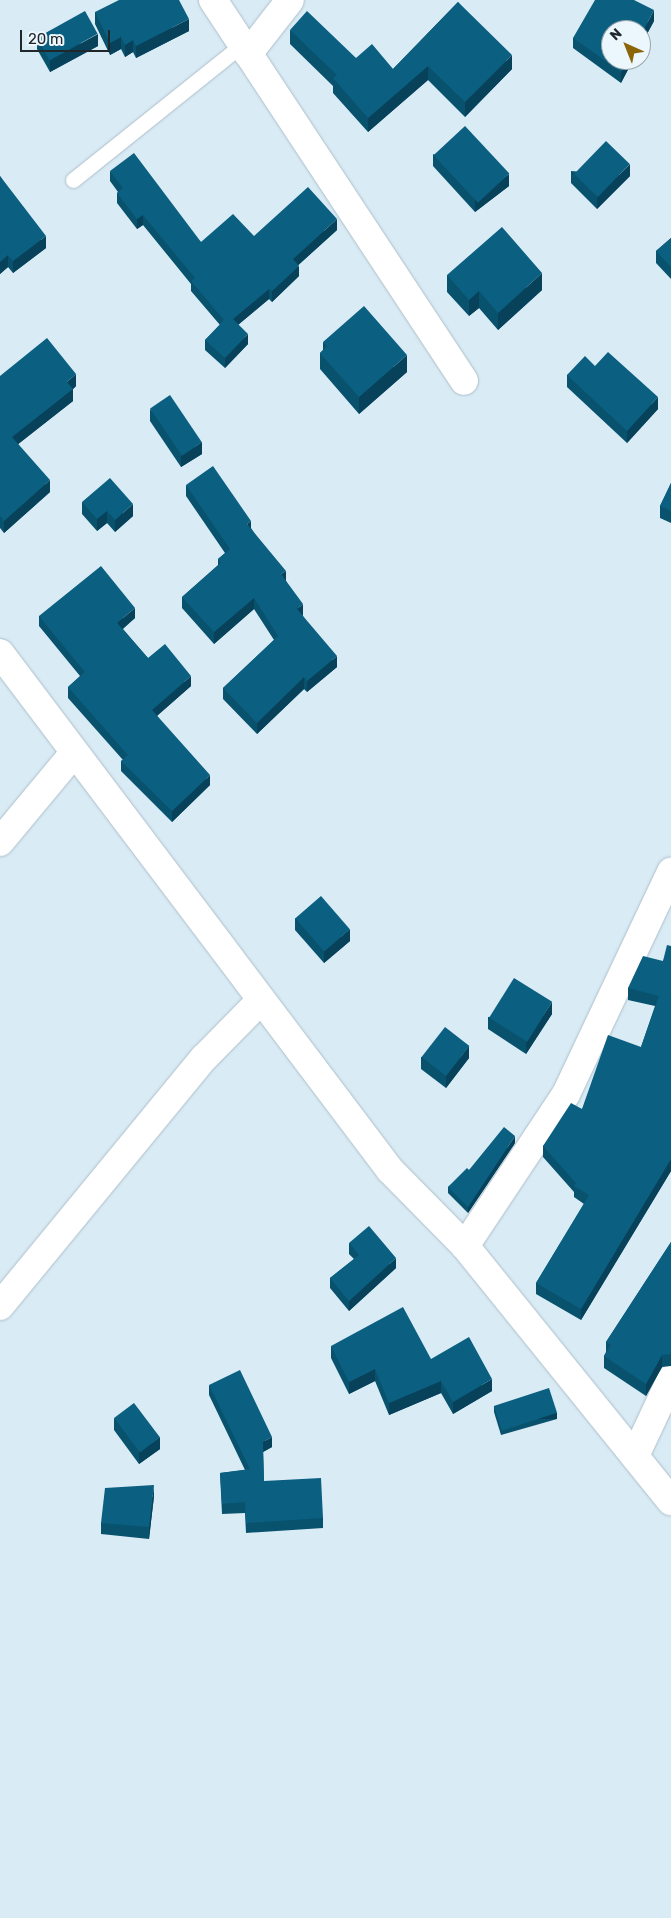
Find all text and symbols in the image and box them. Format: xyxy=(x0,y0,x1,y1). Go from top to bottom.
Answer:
scale bar xyxy=(22,20,112,52)
north arrow xyxy=(601,20,651,70)
text: N xyxy=(606,25,625,44)
text: 20 m xyxy=(28,30,63,48)

